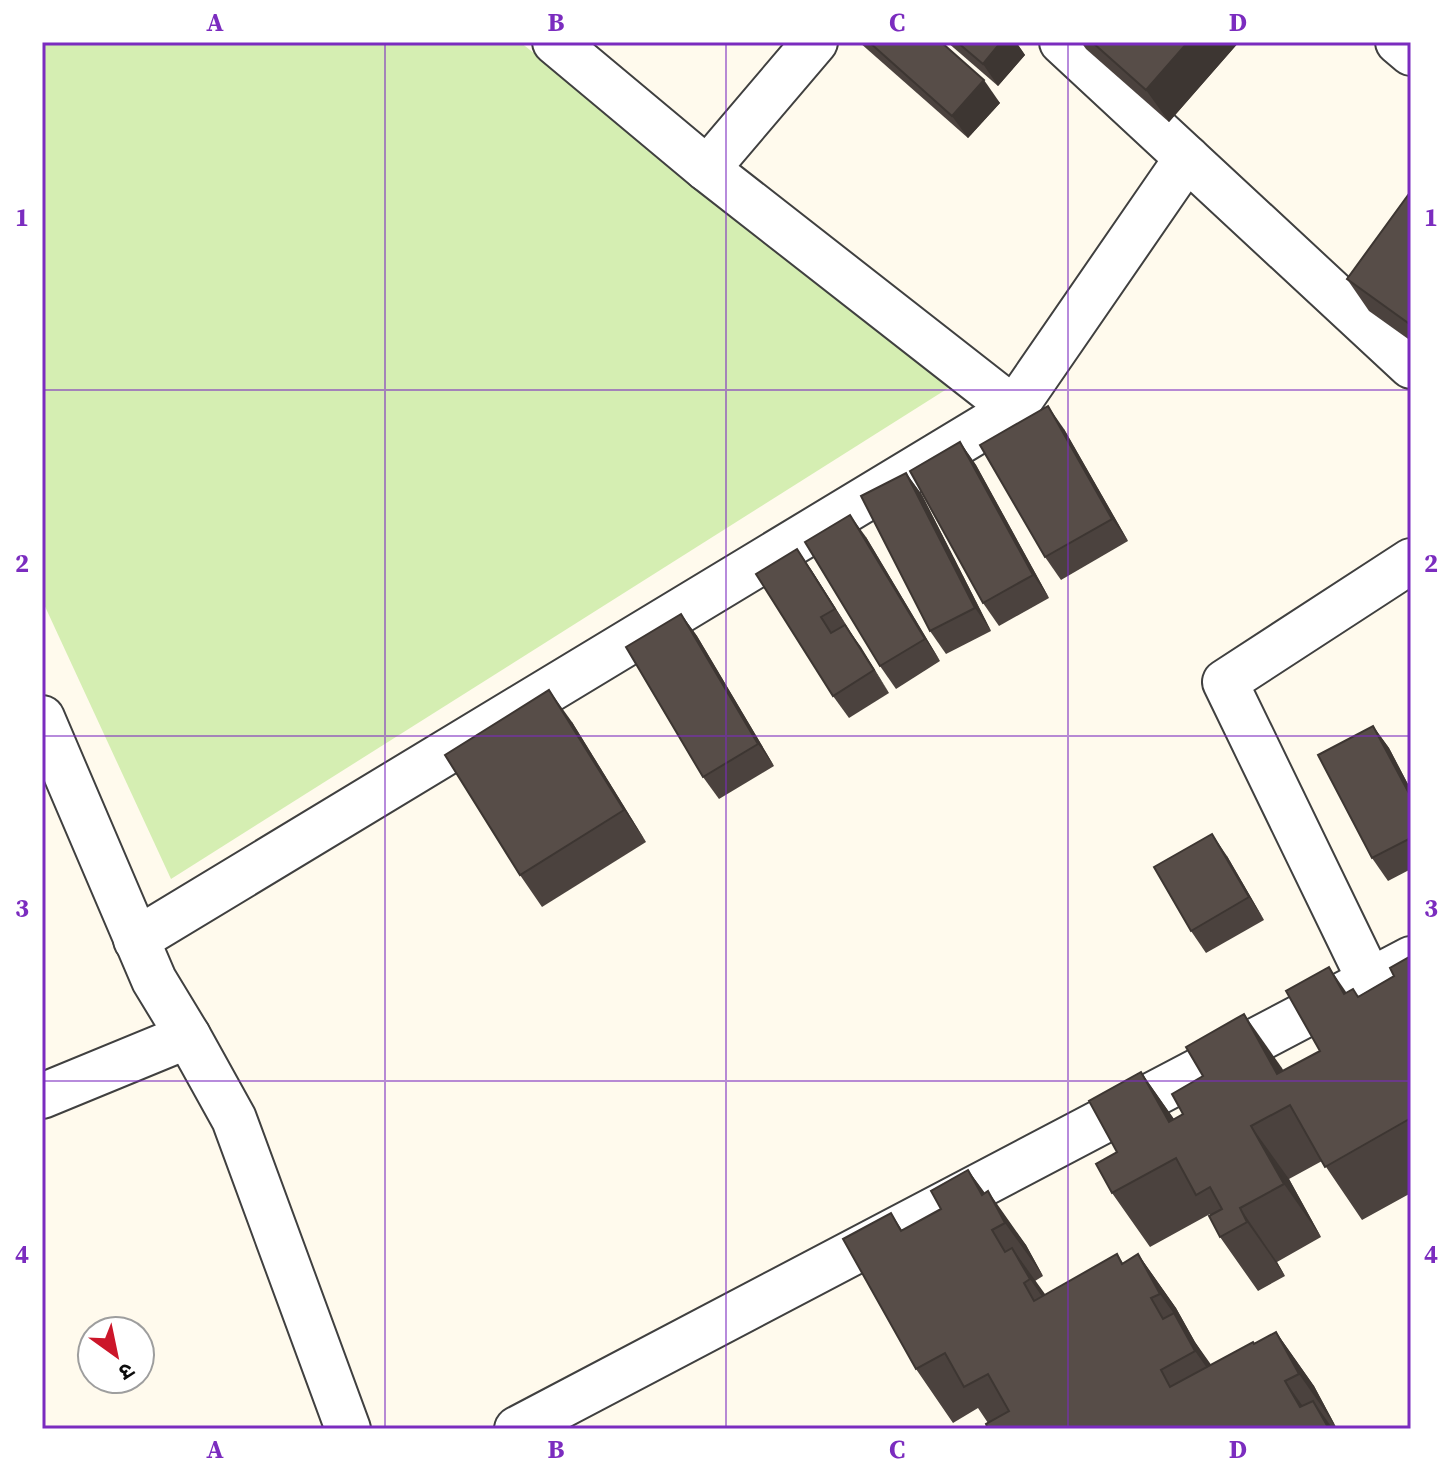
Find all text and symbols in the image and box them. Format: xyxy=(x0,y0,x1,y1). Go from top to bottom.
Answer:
text: A xyxy=(206,4,224,40)
text: B xyxy=(548,4,565,40)
text: C xyxy=(889,4,905,40)
text: D xyxy=(1229,4,1247,40)
text: 1 xyxy=(15,199,29,235)
text: 1 xyxy=(1424,199,1438,235)
text: 2 xyxy=(15,545,29,581)
text: 2 xyxy=(1424,545,1438,581)
text: 3 xyxy=(15,890,29,926)
text: 3 xyxy=(1424,890,1438,926)
text: 4 xyxy=(15,1236,29,1272)
text: 4 xyxy=(1424,1236,1438,1272)
north arrow xyxy=(76,1315,156,1395)
text: उ xyxy=(112,1356,140,1388)
text: A xyxy=(206,1431,224,1467)
text: B xyxy=(548,1431,565,1467)
text: C xyxy=(889,1431,905,1467)
text: D xyxy=(1229,1431,1247,1467)

